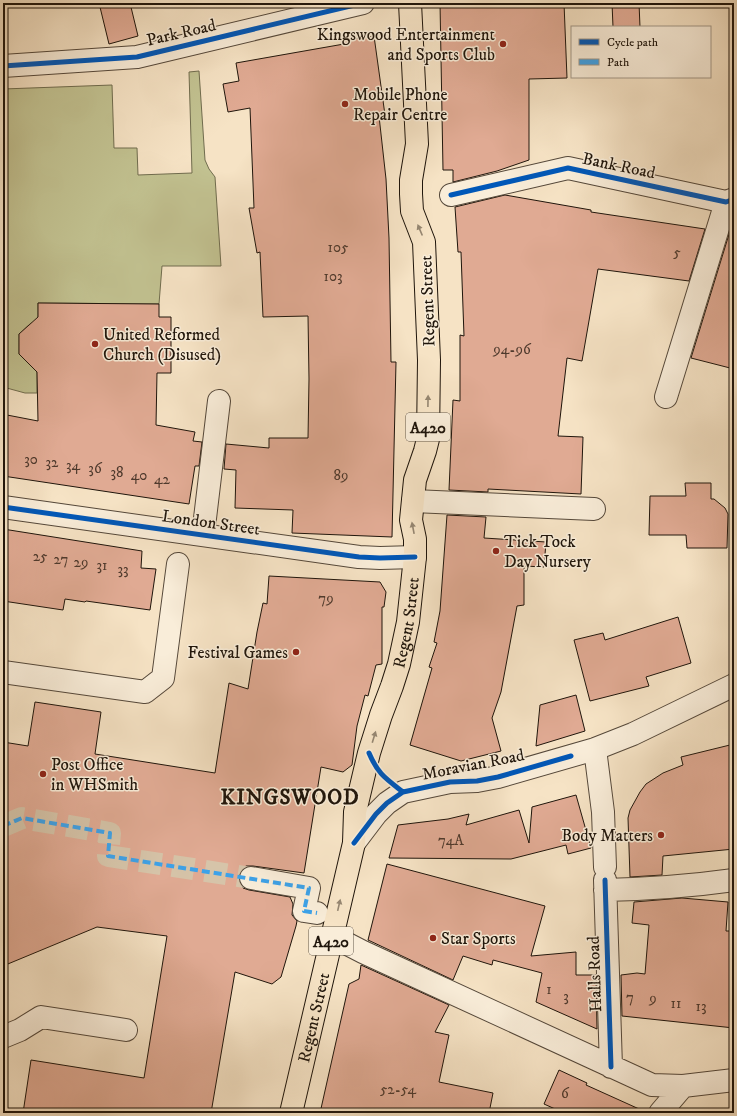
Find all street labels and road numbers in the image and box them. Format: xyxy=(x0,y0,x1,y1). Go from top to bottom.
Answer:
street label: Park Road xyxy=(144,14,219,52)
street label: Bank Road xyxy=(580,148,658,185)
street label: Regent Street xyxy=(415,254,441,347)
road number: A420 xyxy=(406,413,450,441)
street label: London Street xyxy=(160,505,262,541)
street label: Regent Street xyxy=(388,576,425,670)
street label: Moravian Road xyxy=(420,744,527,786)
road number: A420 xyxy=(309,927,353,955)
street label: Halls Road xyxy=(583,935,607,1012)
street label: Regent Street xyxy=(293,970,336,1065)

